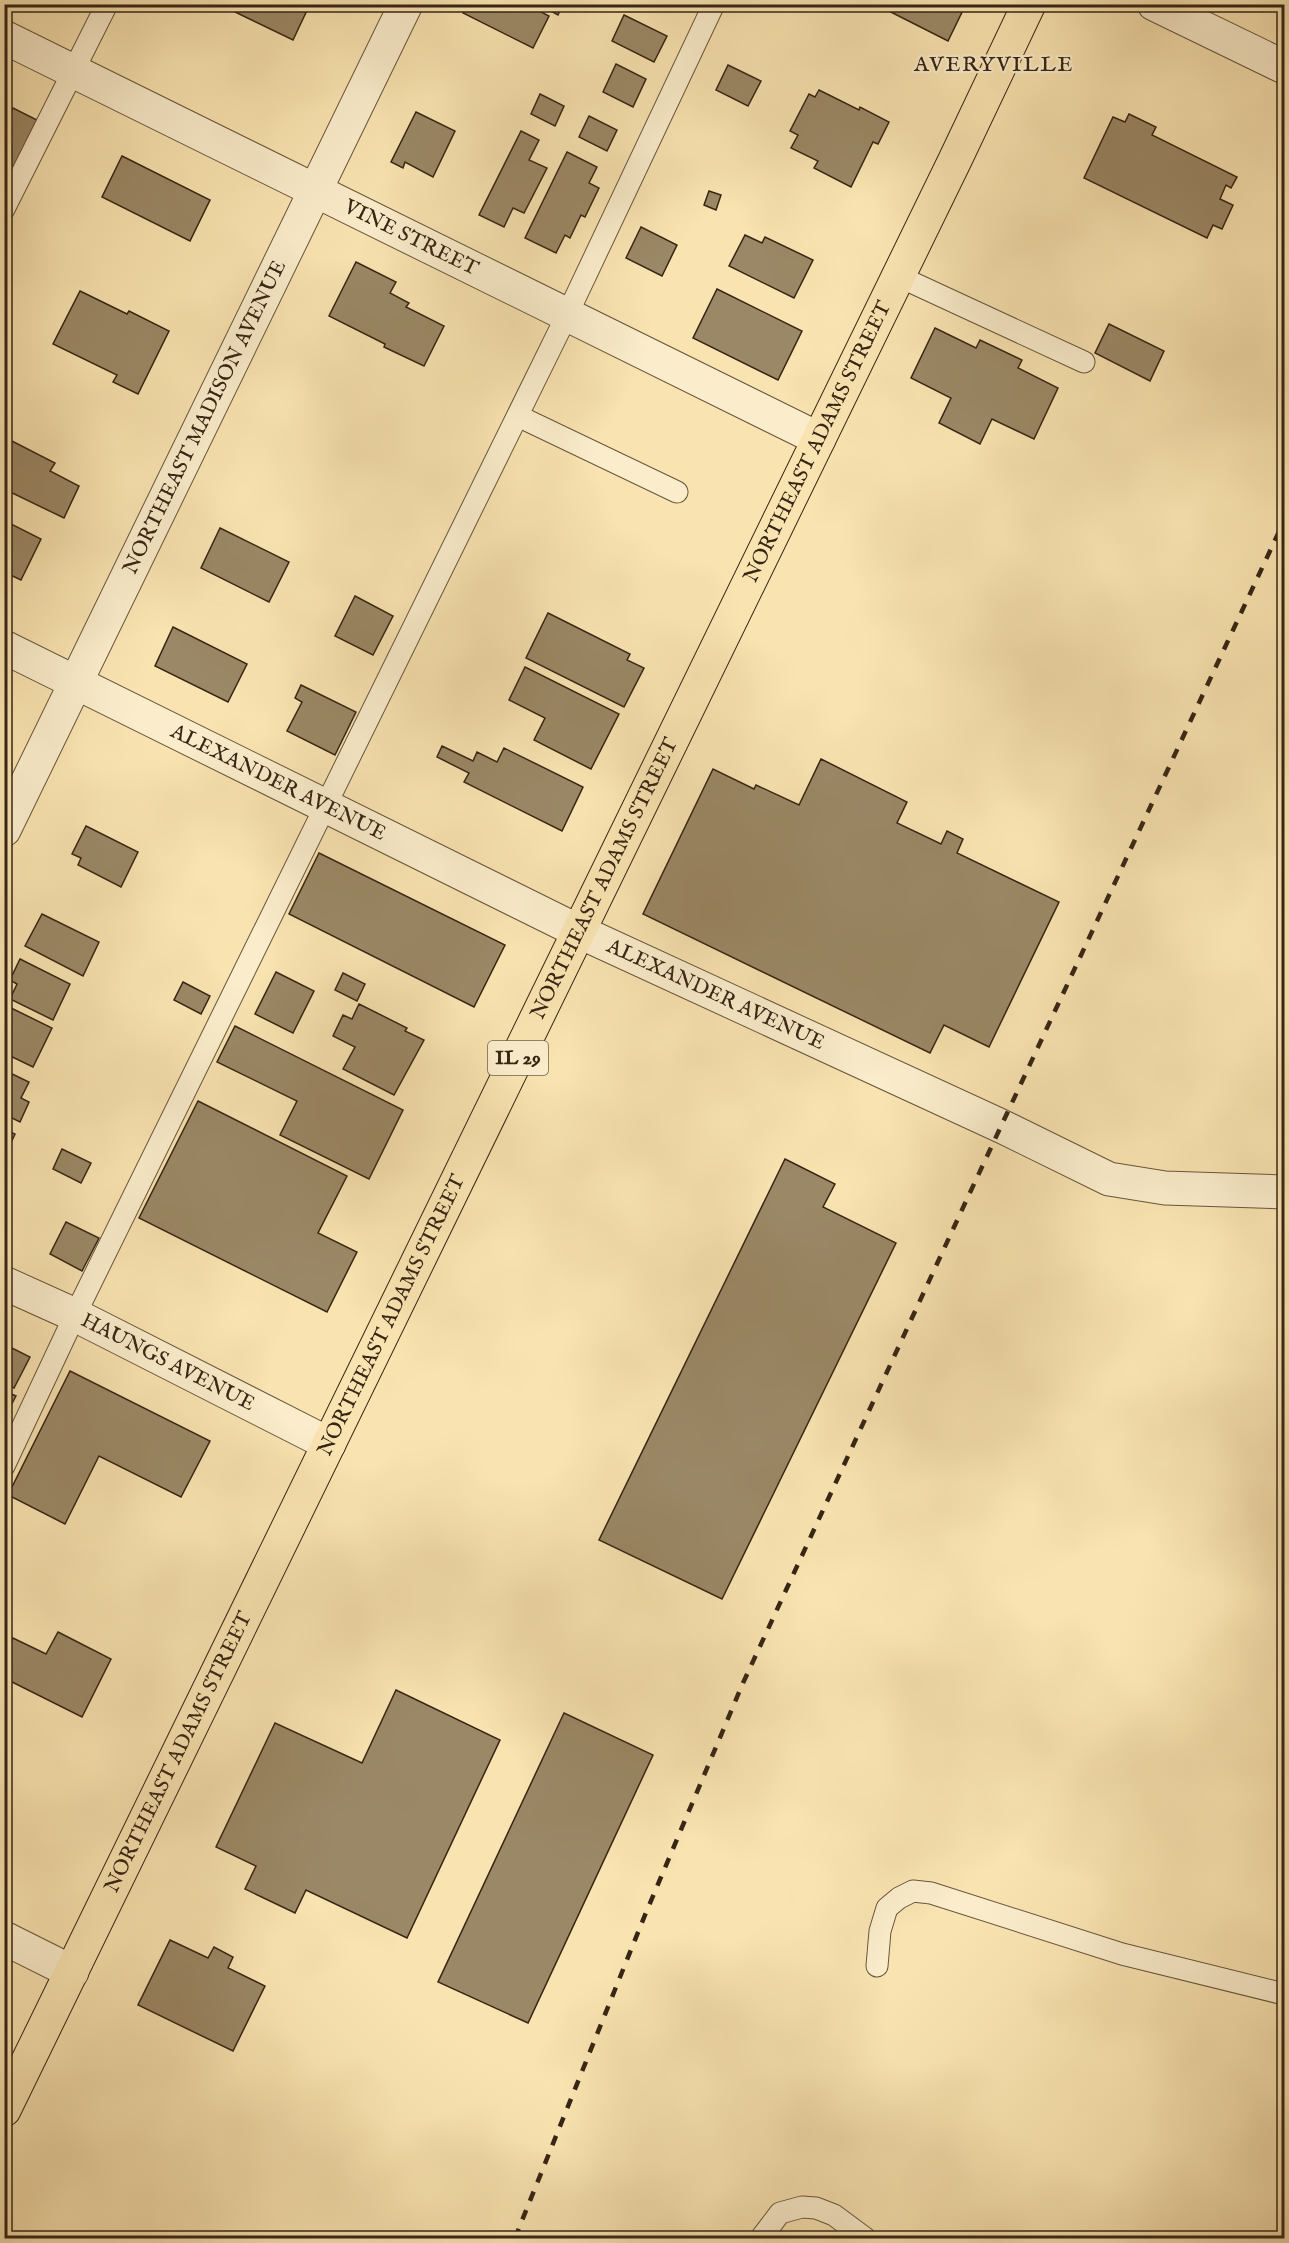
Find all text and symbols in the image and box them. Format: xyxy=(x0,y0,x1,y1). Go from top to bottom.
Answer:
district label: AVERYVILLE xyxy=(913,51,1074,79)
street label: VINE STREET xyxy=(339,193,483,283)
street label: NORTHEAST MADISON AVENUE xyxy=(117,256,293,579)
street label: NORTHEAST ADAMS STREET xyxy=(738,296,898,587)
street label: ALEXANDER AVENUE xyxy=(165,718,390,847)
street label: NORTHEAST ADAMS STREET xyxy=(524,733,685,1024)
street label: ALEXANDER AVENUE xyxy=(602,932,829,1056)
road number: IL 29 xyxy=(488,1041,548,1075)
street label: NORTHEAST ADAMS STREET xyxy=(311,1170,472,1461)
street label: HAUNGS AVENUE xyxy=(76,1307,259,1417)
street label: NORTHEAST ADAMS STREET xyxy=(98,1607,259,1897)

